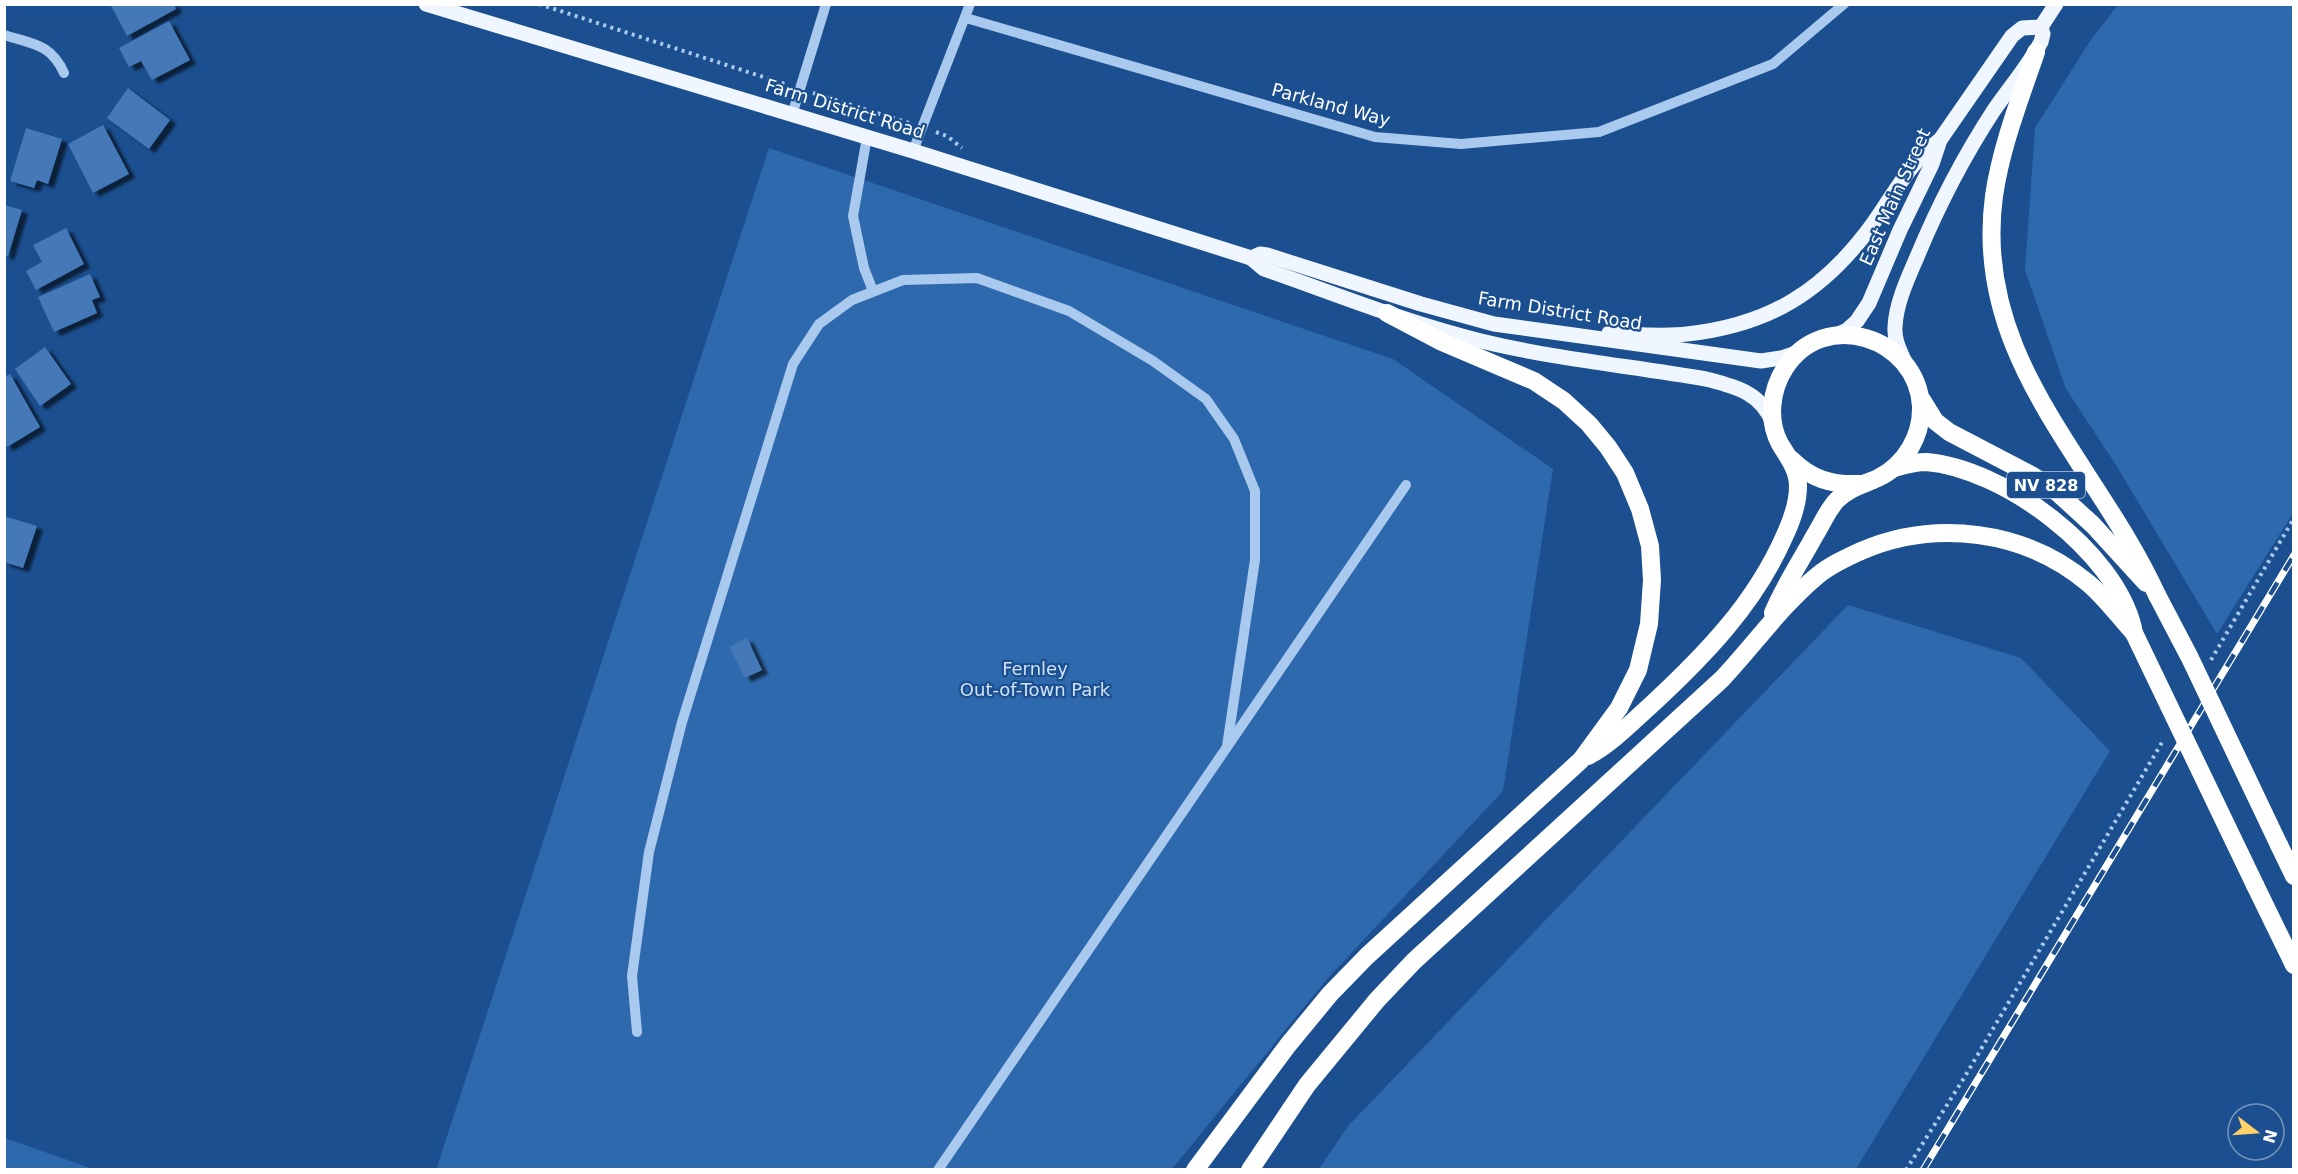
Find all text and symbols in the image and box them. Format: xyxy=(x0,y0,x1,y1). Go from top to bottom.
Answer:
street label: Farm District Road xyxy=(763,74,927,143)
street label: Parkland Way xyxy=(1270,79,1393,131)
street label: East Main Street xyxy=(1855,125,1934,269)
street label: Farm District Road xyxy=(1477,287,1644,334)
road number: NV 828 xyxy=(2007,472,2085,498)
park label: Fernley Out-of-Town Park xyxy=(960,658,1111,700)
north arrow xyxy=(2226,1102,2286,1162)
text: N xyxy=(2259,1127,2281,1145)

